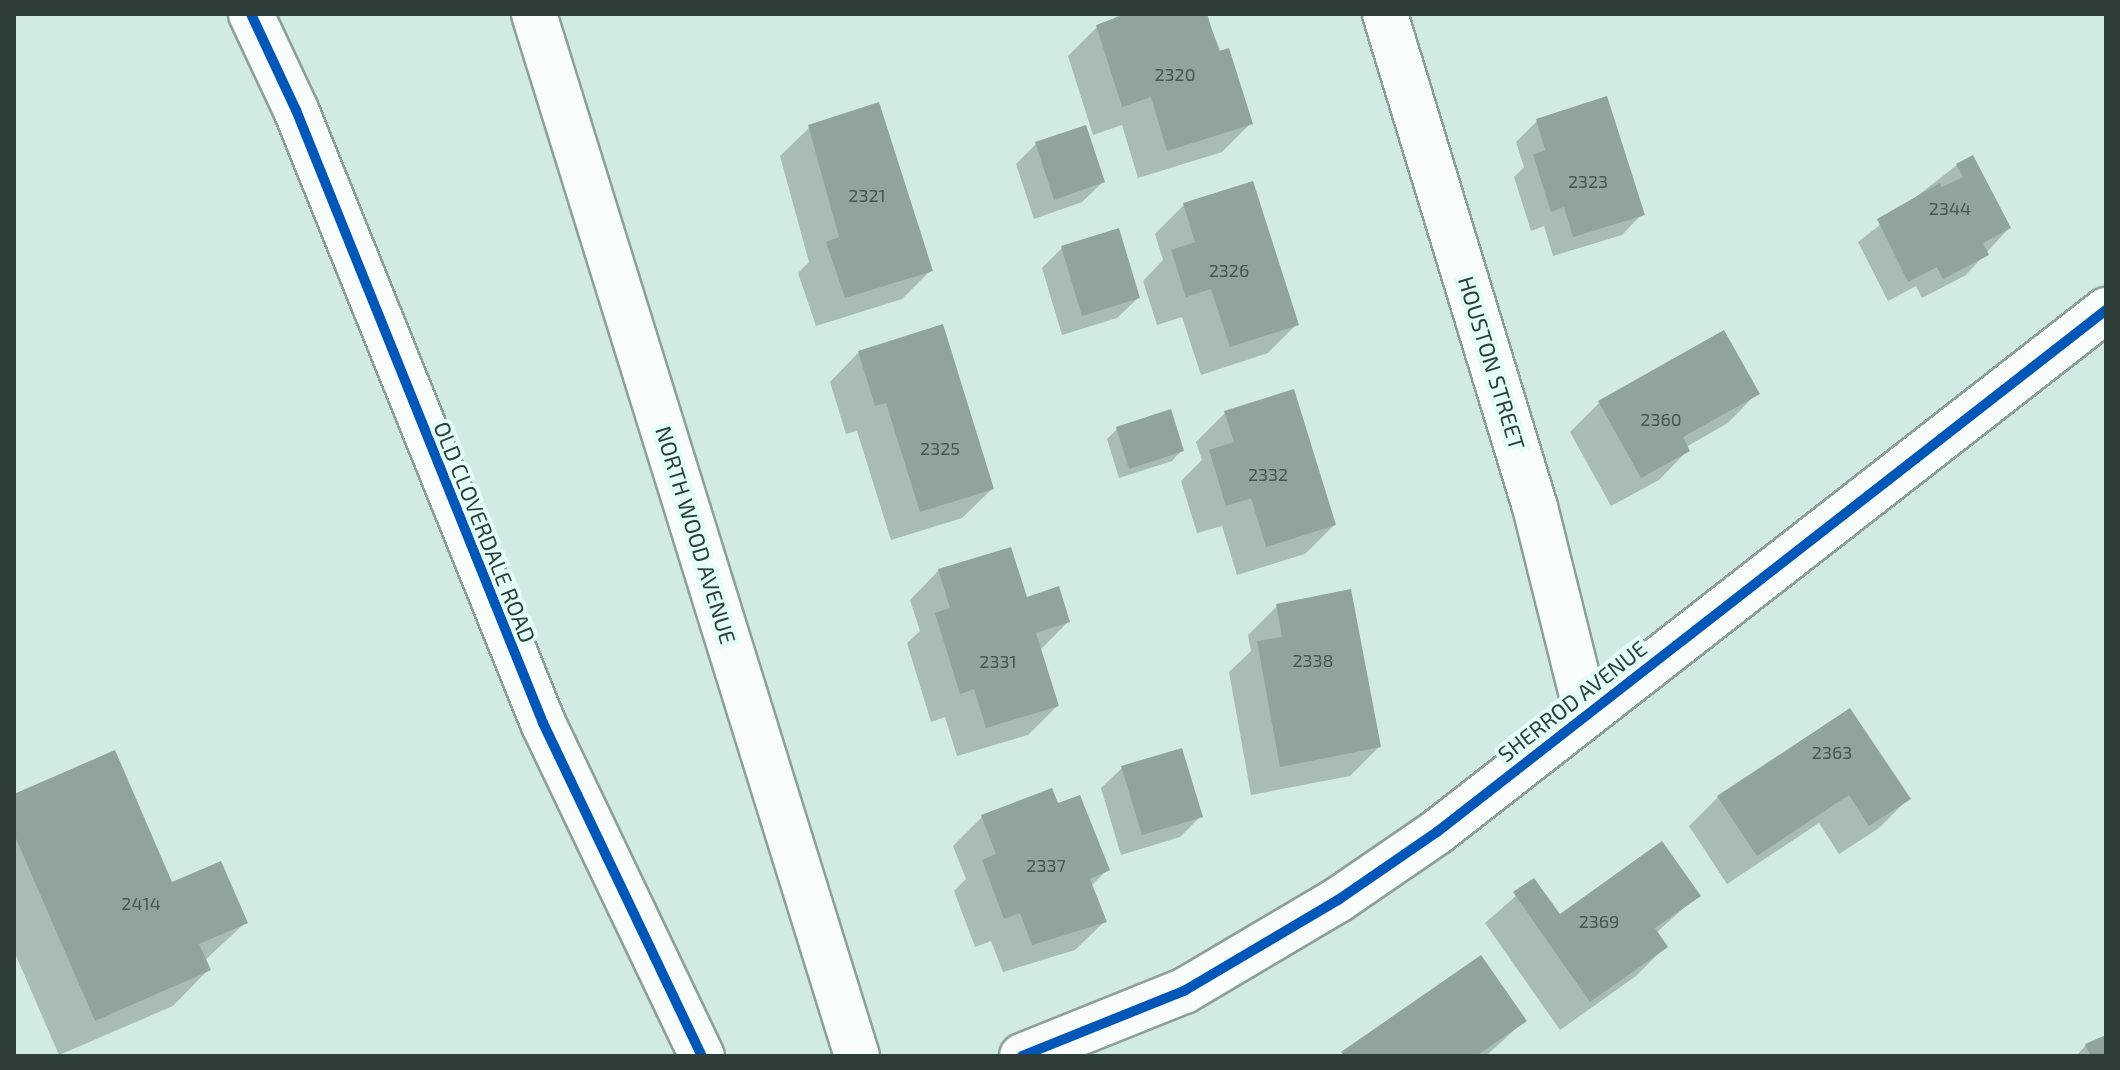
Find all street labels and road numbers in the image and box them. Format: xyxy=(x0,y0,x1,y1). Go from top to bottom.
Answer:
street label: HOUSTON STREET xyxy=(1453,273,1531,453)
street label: OLD CLOVERDALE ROAD xyxy=(429,418,541,646)
street label: NORTH WOOD AVENUE xyxy=(650,423,742,647)
street label: SHERROD AVENUE xyxy=(1492,635,1652,767)

